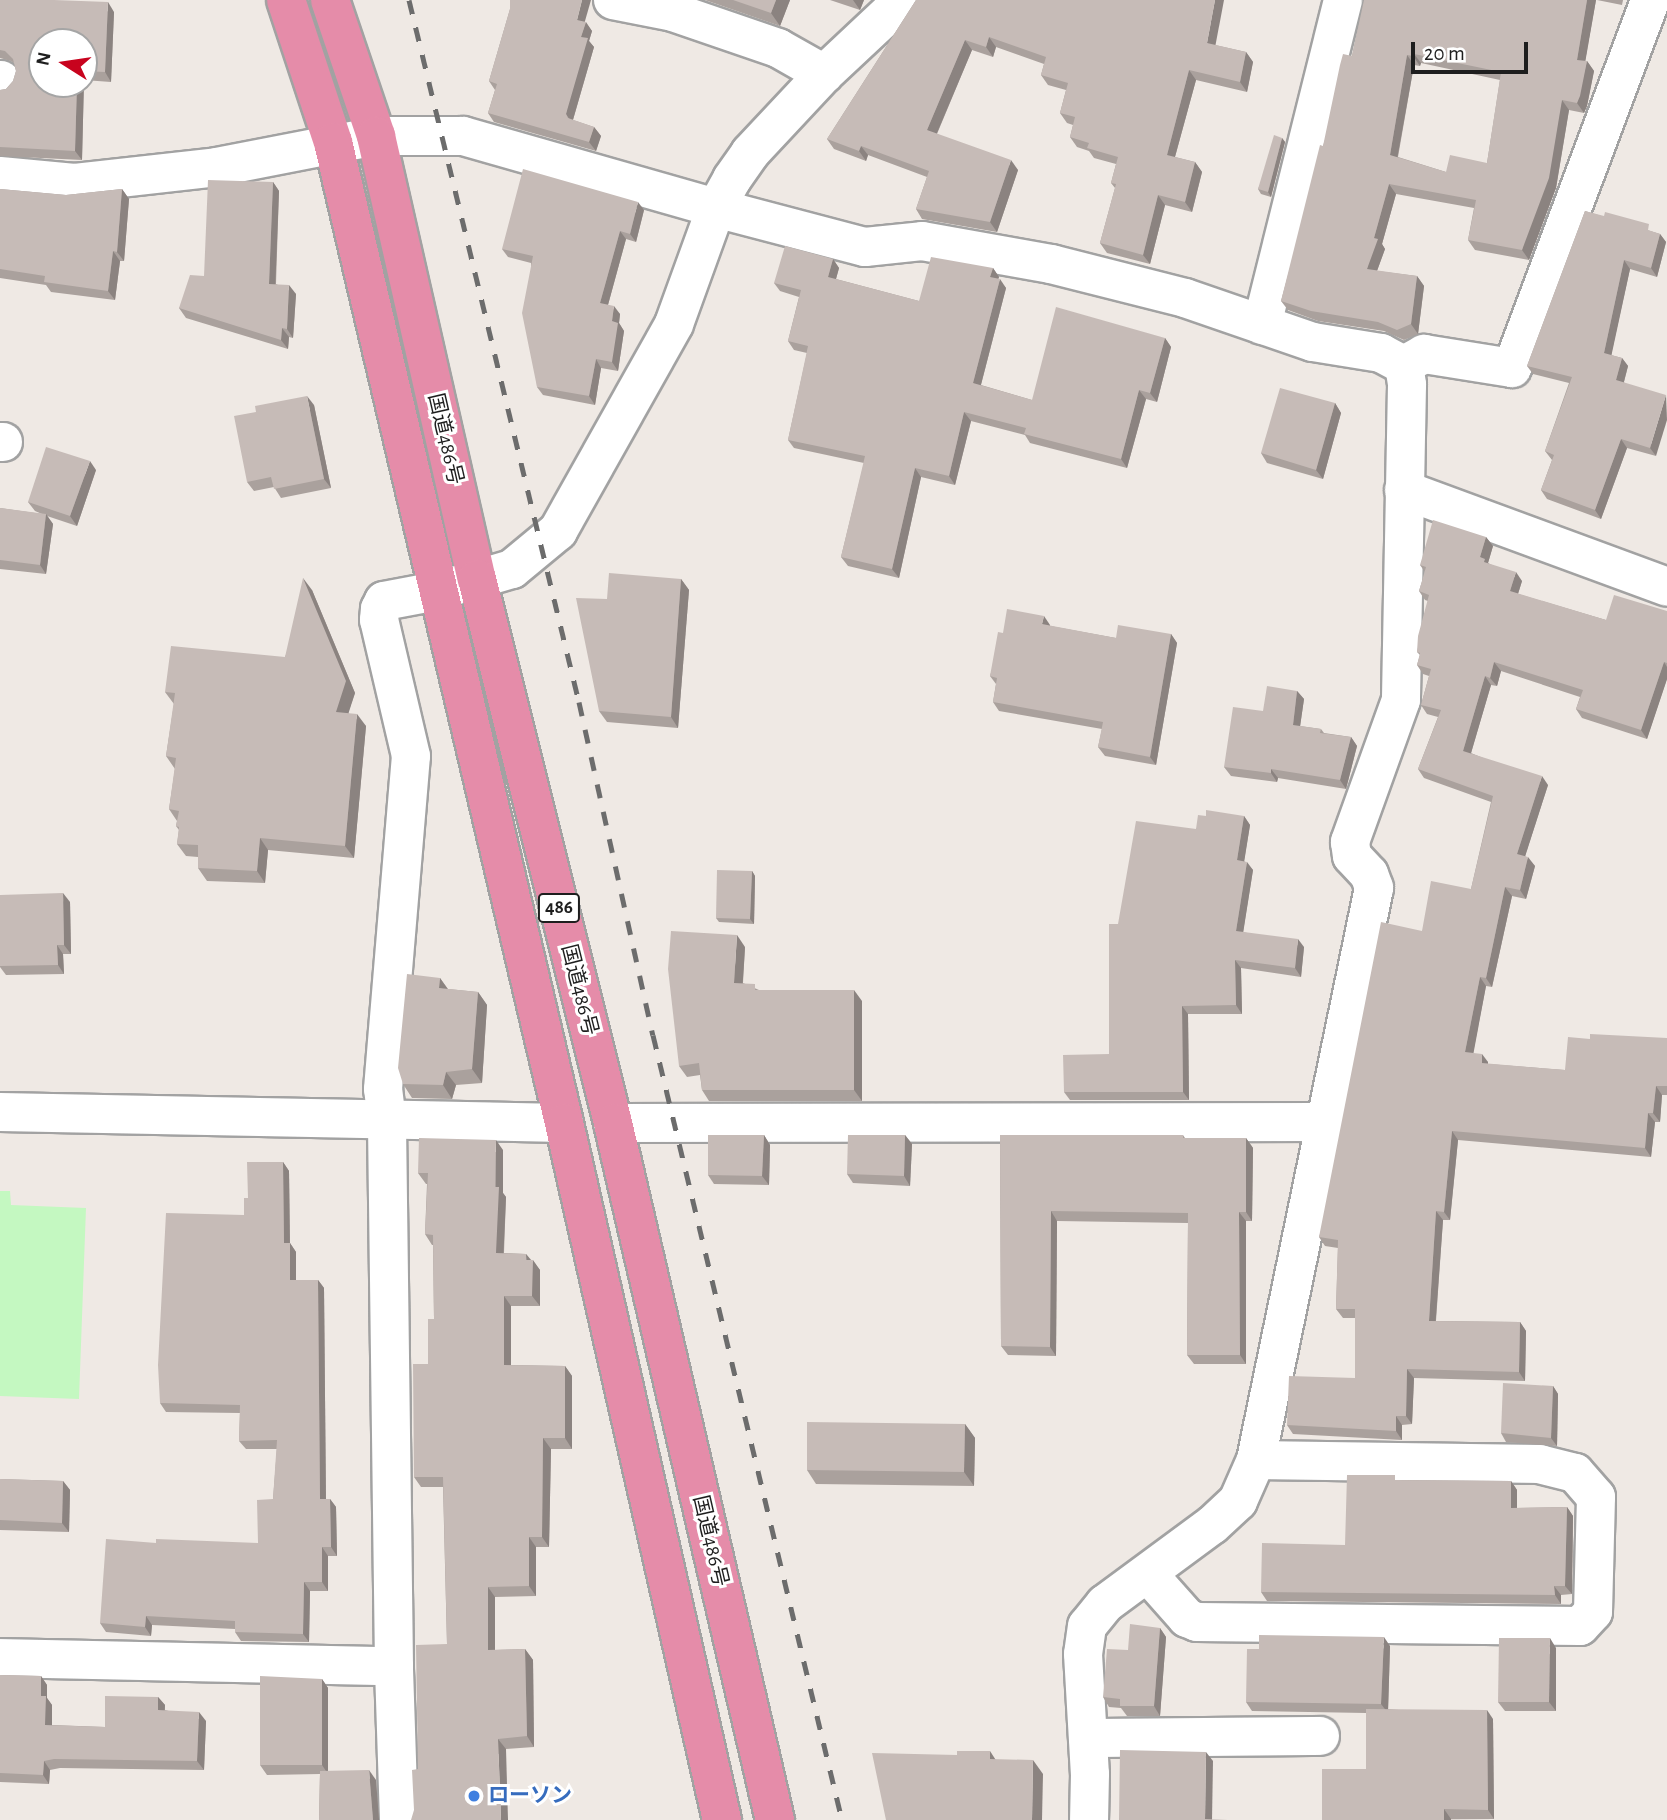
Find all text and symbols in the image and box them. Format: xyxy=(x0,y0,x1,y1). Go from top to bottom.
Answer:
north arrow xyxy=(28,28,98,98)
scale bar xyxy=(1415,28,1532,72)
text: 20 m xyxy=(1424,43,1465,64)
text: N xyxy=(33,51,55,67)
street label: 国道486号 xyxy=(422,391,468,487)
road number: 486 xyxy=(536,893,582,924)
street label: 国道486号 xyxy=(556,942,602,1038)
street label: 国道486号 xyxy=(687,1493,733,1589)
place label: ローソン xyxy=(488,1783,572,1809)
marker: ローソン xyxy=(466,1788,482,1804)

